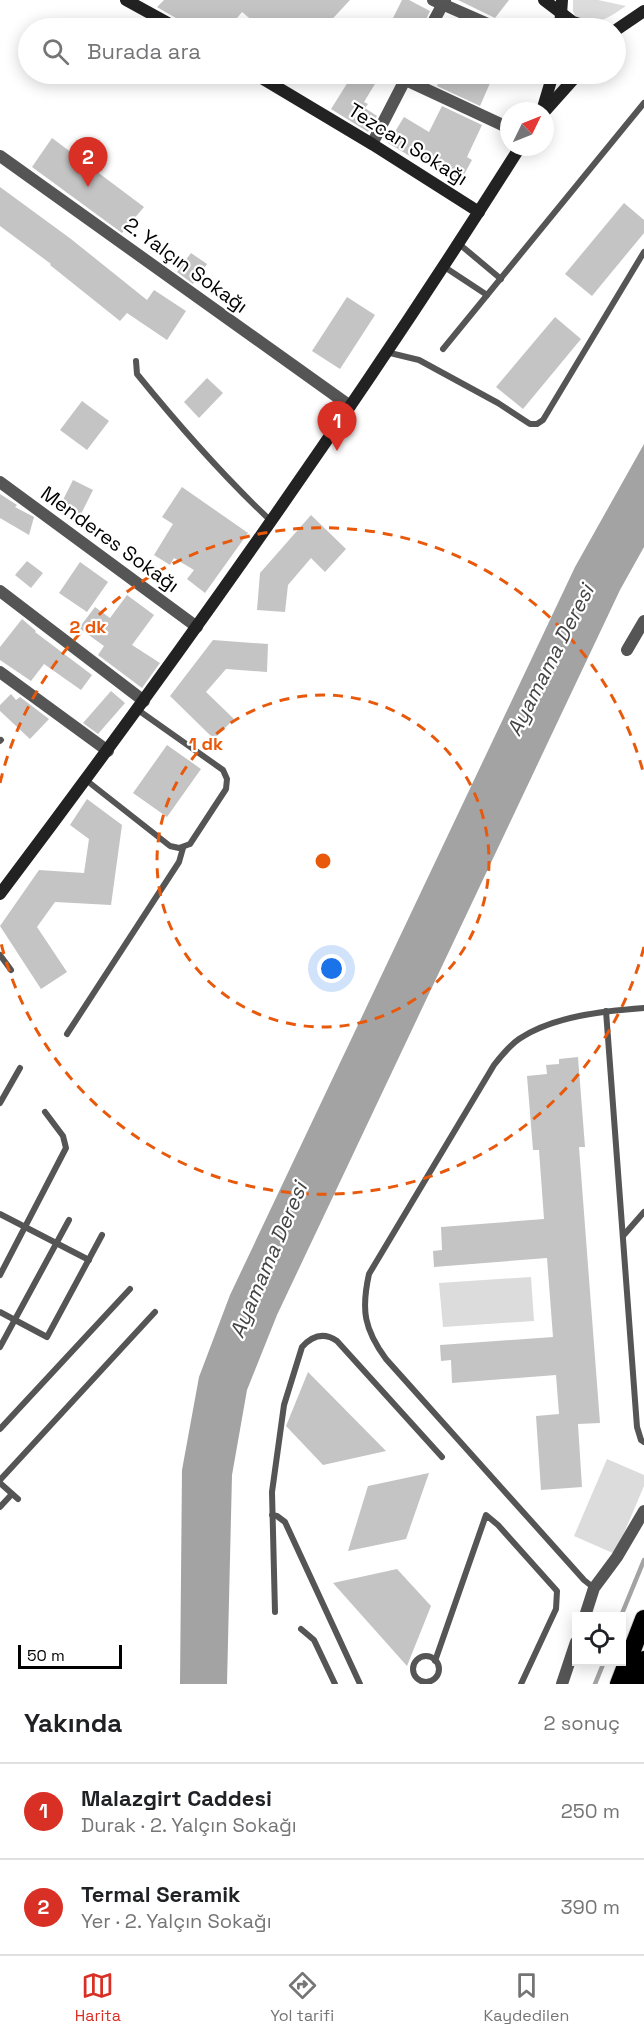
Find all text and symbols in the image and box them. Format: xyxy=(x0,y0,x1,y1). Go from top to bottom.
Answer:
search box xyxy=(18,18,626,84)
icon: search xyxy=(39,35,72,68)
text: Burada ara xyxy=(87,37,201,65)
street label: Tezcan Sokağı xyxy=(343,97,473,191)
north arrow xyxy=(500,102,554,156)
pin: 2 xyxy=(68,138,107,187)
street label: 2. Yalçın Sokağı xyxy=(119,211,253,319)
pin: 1 xyxy=(318,402,356,451)
street label: Menderes Sokağı xyxy=(36,480,184,598)
water label: Ayamama Deresi xyxy=(500,577,601,740)
text: 2 dk xyxy=(70,615,106,638)
text: 1 dk xyxy=(189,732,223,755)
centre of rings xyxy=(313,851,333,871)
your location xyxy=(317,954,346,983)
water label: Ayamama Deresi xyxy=(223,1176,314,1342)
map controls xyxy=(572,1612,626,1666)
button: locate xyxy=(572,1612,626,1666)
scale bar xyxy=(18,1642,122,1670)
text: 50 m xyxy=(27,1645,65,1666)
text: Yakında xyxy=(24,1706,122,1740)
text: 2 sonuç xyxy=(544,1710,620,1736)
text: Malazgirt Caddesi xyxy=(81,1784,272,1812)
text: 1 xyxy=(39,1798,48,1824)
text: 250 m xyxy=(561,1798,620,1824)
text: Durak · 2. Yalçın Sokağı xyxy=(81,1812,297,1838)
text: Termal Seramik xyxy=(81,1880,240,1908)
text: 2 xyxy=(38,1894,49,1920)
text: 390 m xyxy=(561,1894,620,1920)
text: Yer · 2. Yalçın Sokağı xyxy=(81,1908,272,1934)
tab: Harita xyxy=(75,1969,121,2026)
tab: Yol tarifi xyxy=(270,1969,334,2026)
tab: Kaydedilen xyxy=(483,1969,569,2026)

